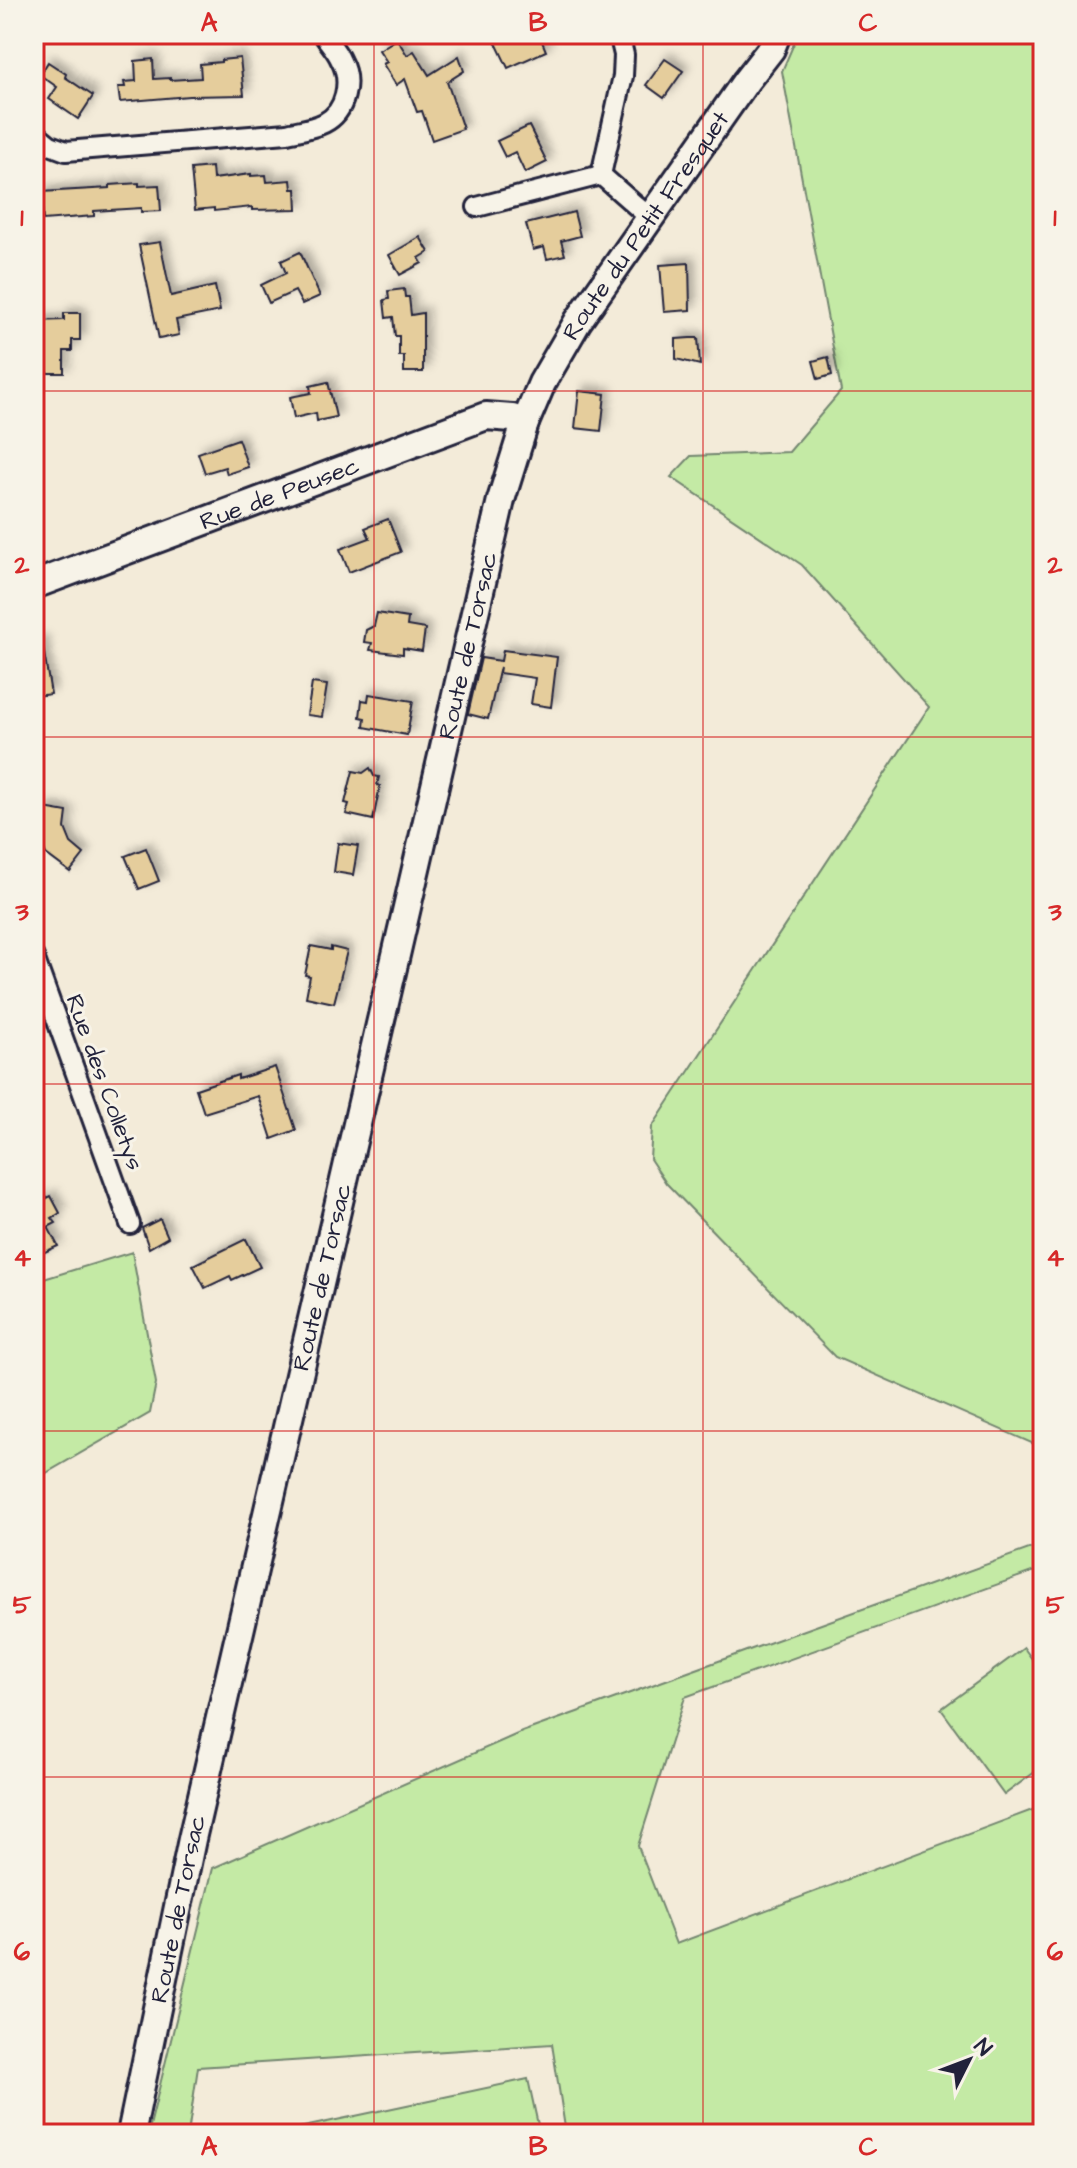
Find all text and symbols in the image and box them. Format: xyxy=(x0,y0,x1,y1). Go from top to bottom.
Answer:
text: A xyxy=(201,5,218,41)
text: B xyxy=(529,5,548,41)
text: C xyxy=(859,5,878,41)
street label: Route du Petit Fresquet xyxy=(554,104,738,347)
text: 1 xyxy=(20,200,24,236)
text: 1 xyxy=(1053,200,1057,236)
street label: Rue de Peusec xyxy=(195,449,364,539)
text: 2 xyxy=(14,547,30,583)
text: 2 xyxy=(1047,547,1063,583)
street label: Route de Torsac xyxy=(430,549,506,743)
text: 3 xyxy=(14,894,29,930)
text: 3 xyxy=(1047,894,1062,930)
street label: Rue des Colletys xyxy=(56,990,152,1175)
street label: Route de Torsac xyxy=(285,1180,361,1374)
text: 4 xyxy=(13,1240,31,1276)
text: 4 xyxy=(1046,1240,1064,1276)
text: 5 xyxy=(13,1587,32,1623)
text: 5 xyxy=(1046,1587,1065,1623)
street label: Route de Torsac xyxy=(143,1812,215,2006)
text: 6 xyxy=(14,1934,31,1970)
text: 6 xyxy=(1047,1934,1064,1970)
north arrow xyxy=(929,2020,1009,2100)
text: N xyxy=(967,2032,999,2063)
text: A xyxy=(201,2129,218,2165)
text: B xyxy=(529,2129,548,2165)
text: C xyxy=(859,2129,878,2165)

